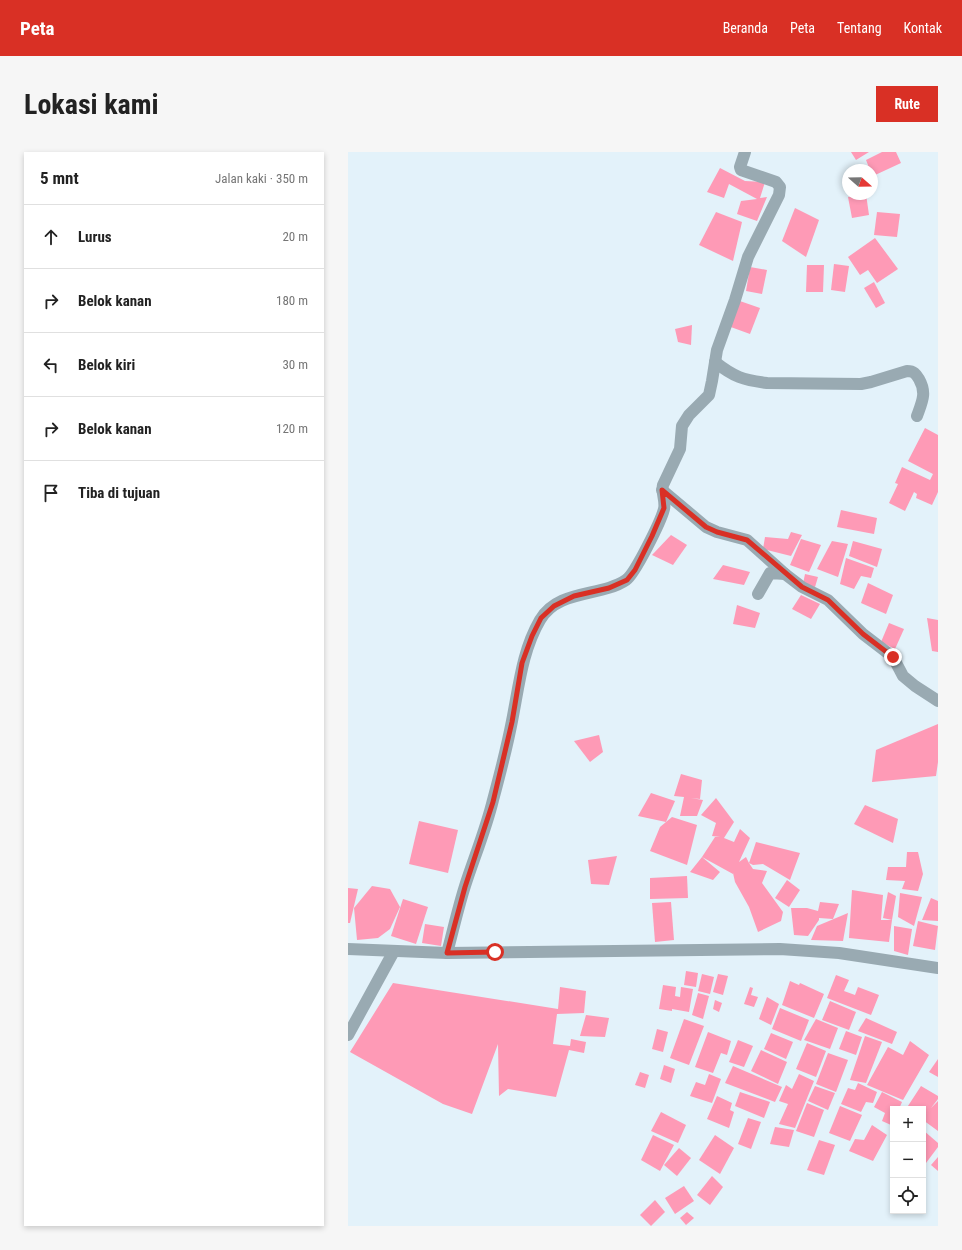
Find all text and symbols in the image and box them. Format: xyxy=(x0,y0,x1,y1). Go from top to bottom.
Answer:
text: Peta xyxy=(20,17,55,40)
text: Beranda xyxy=(723,20,768,36)
text: Peta xyxy=(790,20,815,36)
text: Tentang xyxy=(837,20,882,36)
text: Kontak xyxy=(904,20,942,36)
button: Rute xyxy=(876,86,938,122)
text: Lokasi kami xyxy=(24,88,159,121)
north arrow xyxy=(842,164,878,200)
text: 5 mnt xyxy=(40,168,79,188)
text: Jalan kaki · 350 m xyxy=(215,171,308,186)
icon: ahead xyxy=(40,226,62,248)
text: Lurus xyxy=(78,228,112,246)
text: 20 m xyxy=(282,229,308,244)
icon: right xyxy=(40,290,62,312)
text: Belok kanan xyxy=(78,292,152,310)
text: 180 m xyxy=(276,293,308,308)
icon: left xyxy=(40,354,62,376)
text: Belok kiri xyxy=(78,356,135,374)
text: 30 m xyxy=(282,357,308,372)
icon: right xyxy=(40,418,62,440)
text: Belok kanan xyxy=(78,420,152,438)
text: 120 m xyxy=(276,421,308,436)
icon: arrive xyxy=(40,482,62,504)
text: Tiba di tujuan xyxy=(78,484,160,502)
route end xyxy=(884,648,902,666)
route start xyxy=(486,943,504,961)
map controls xyxy=(890,1106,926,1214)
button: + xyxy=(890,1106,926,1142)
button: − xyxy=(890,1142,926,1178)
button: locate xyxy=(890,1178,926,1214)

